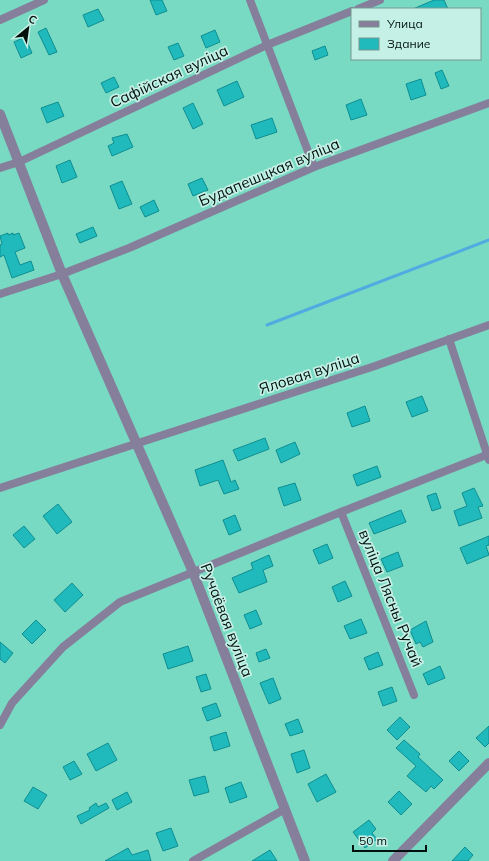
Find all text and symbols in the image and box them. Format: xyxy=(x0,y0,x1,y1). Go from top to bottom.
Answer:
north arrow xyxy=(8,8,48,48)
legend xyxy=(351,8,481,60)
text: С xyxy=(26,11,40,27)
text: Улица xyxy=(386,16,423,31)
text: Здание xyxy=(387,36,431,51)
street label: Сафійская вуліца xyxy=(107,40,231,112)
street label: Будапешцкая вуліца xyxy=(196,134,342,210)
street label: Яловая вуліца xyxy=(256,348,362,398)
street label: вуліца Лясны Ручай xyxy=(355,527,427,669)
street label: Ручаёвая вуліца xyxy=(197,560,257,680)
scale bar xyxy=(353,827,426,853)
text: 50 m xyxy=(359,833,387,848)

